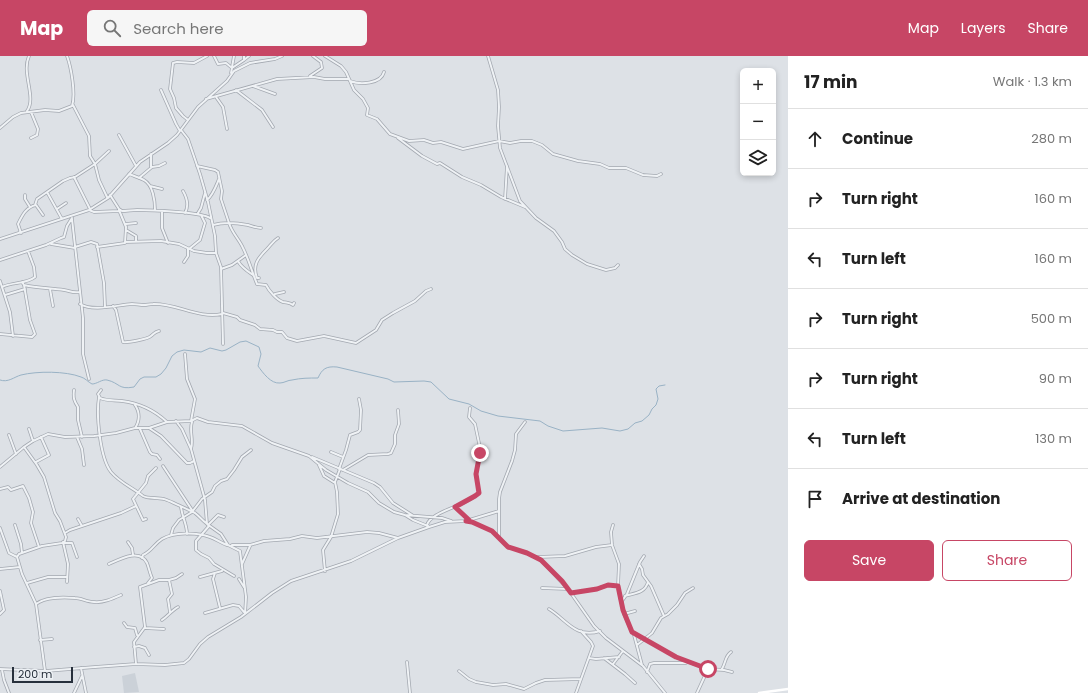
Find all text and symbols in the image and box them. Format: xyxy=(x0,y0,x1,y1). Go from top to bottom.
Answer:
search box xyxy=(87,10,367,46)
text: Map xyxy=(20,15,63,42)
icon: search xyxy=(101,17,123,39)
text: Search here xyxy=(133,18,224,39)
text: Map xyxy=(908,18,939,38)
text: Layers xyxy=(961,18,1005,38)
text: Share xyxy=(1027,18,1068,38)
map controls xyxy=(740,68,776,176)
button: + xyxy=(740,68,776,104)
text: 17 min xyxy=(804,70,858,94)
text: Walk · 1.3 km xyxy=(993,72,1072,91)
button: − xyxy=(740,104,776,140)
icon: ahead xyxy=(804,128,826,150)
text: Continue xyxy=(842,128,913,149)
text: 280 m xyxy=(1031,129,1072,148)
button: layers xyxy=(740,140,776,176)
icon: right xyxy=(804,188,826,210)
text: Turn right xyxy=(842,188,918,209)
text: 160 m xyxy=(1035,189,1072,208)
icon: left xyxy=(804,248,826,270)
text: Turn left xyxy=(842,248,906,269)
text: 160 m xyxy=(1035,249,1072,268)
icon: right xyxy=(804,308,826,330)
text: Turn right xyxy=(842,308,918,329)
text: 500 m xyxy=(1031,309,1072,328)
icon: right xyxy=(804,368,826,390)
text: Turn right xyxy=(842,368,918,389)
text: 90 m xyxy=(1039,369,1072,388)
icon: left xyxy=(804,428,826,450)
text: Turn left xyxy=(842,428,906,449)
text: 130 m xyxy=(1035,429,1072,448)
route end xyxy=(471,444,489,462)
icon: arrive xyxy=(804,488,826,510)
text: Arrive at destination xyxy=(842,488,1000,509)
button: Save xyxy=(804,540,934,581)
button: Share xyxy=(942,540,1072,581)
route start xyxy=(699,660,717,678)
scale bar xyxy=(12,665,73,684)
text: 200 m xyxy=(18,666,52,682)

